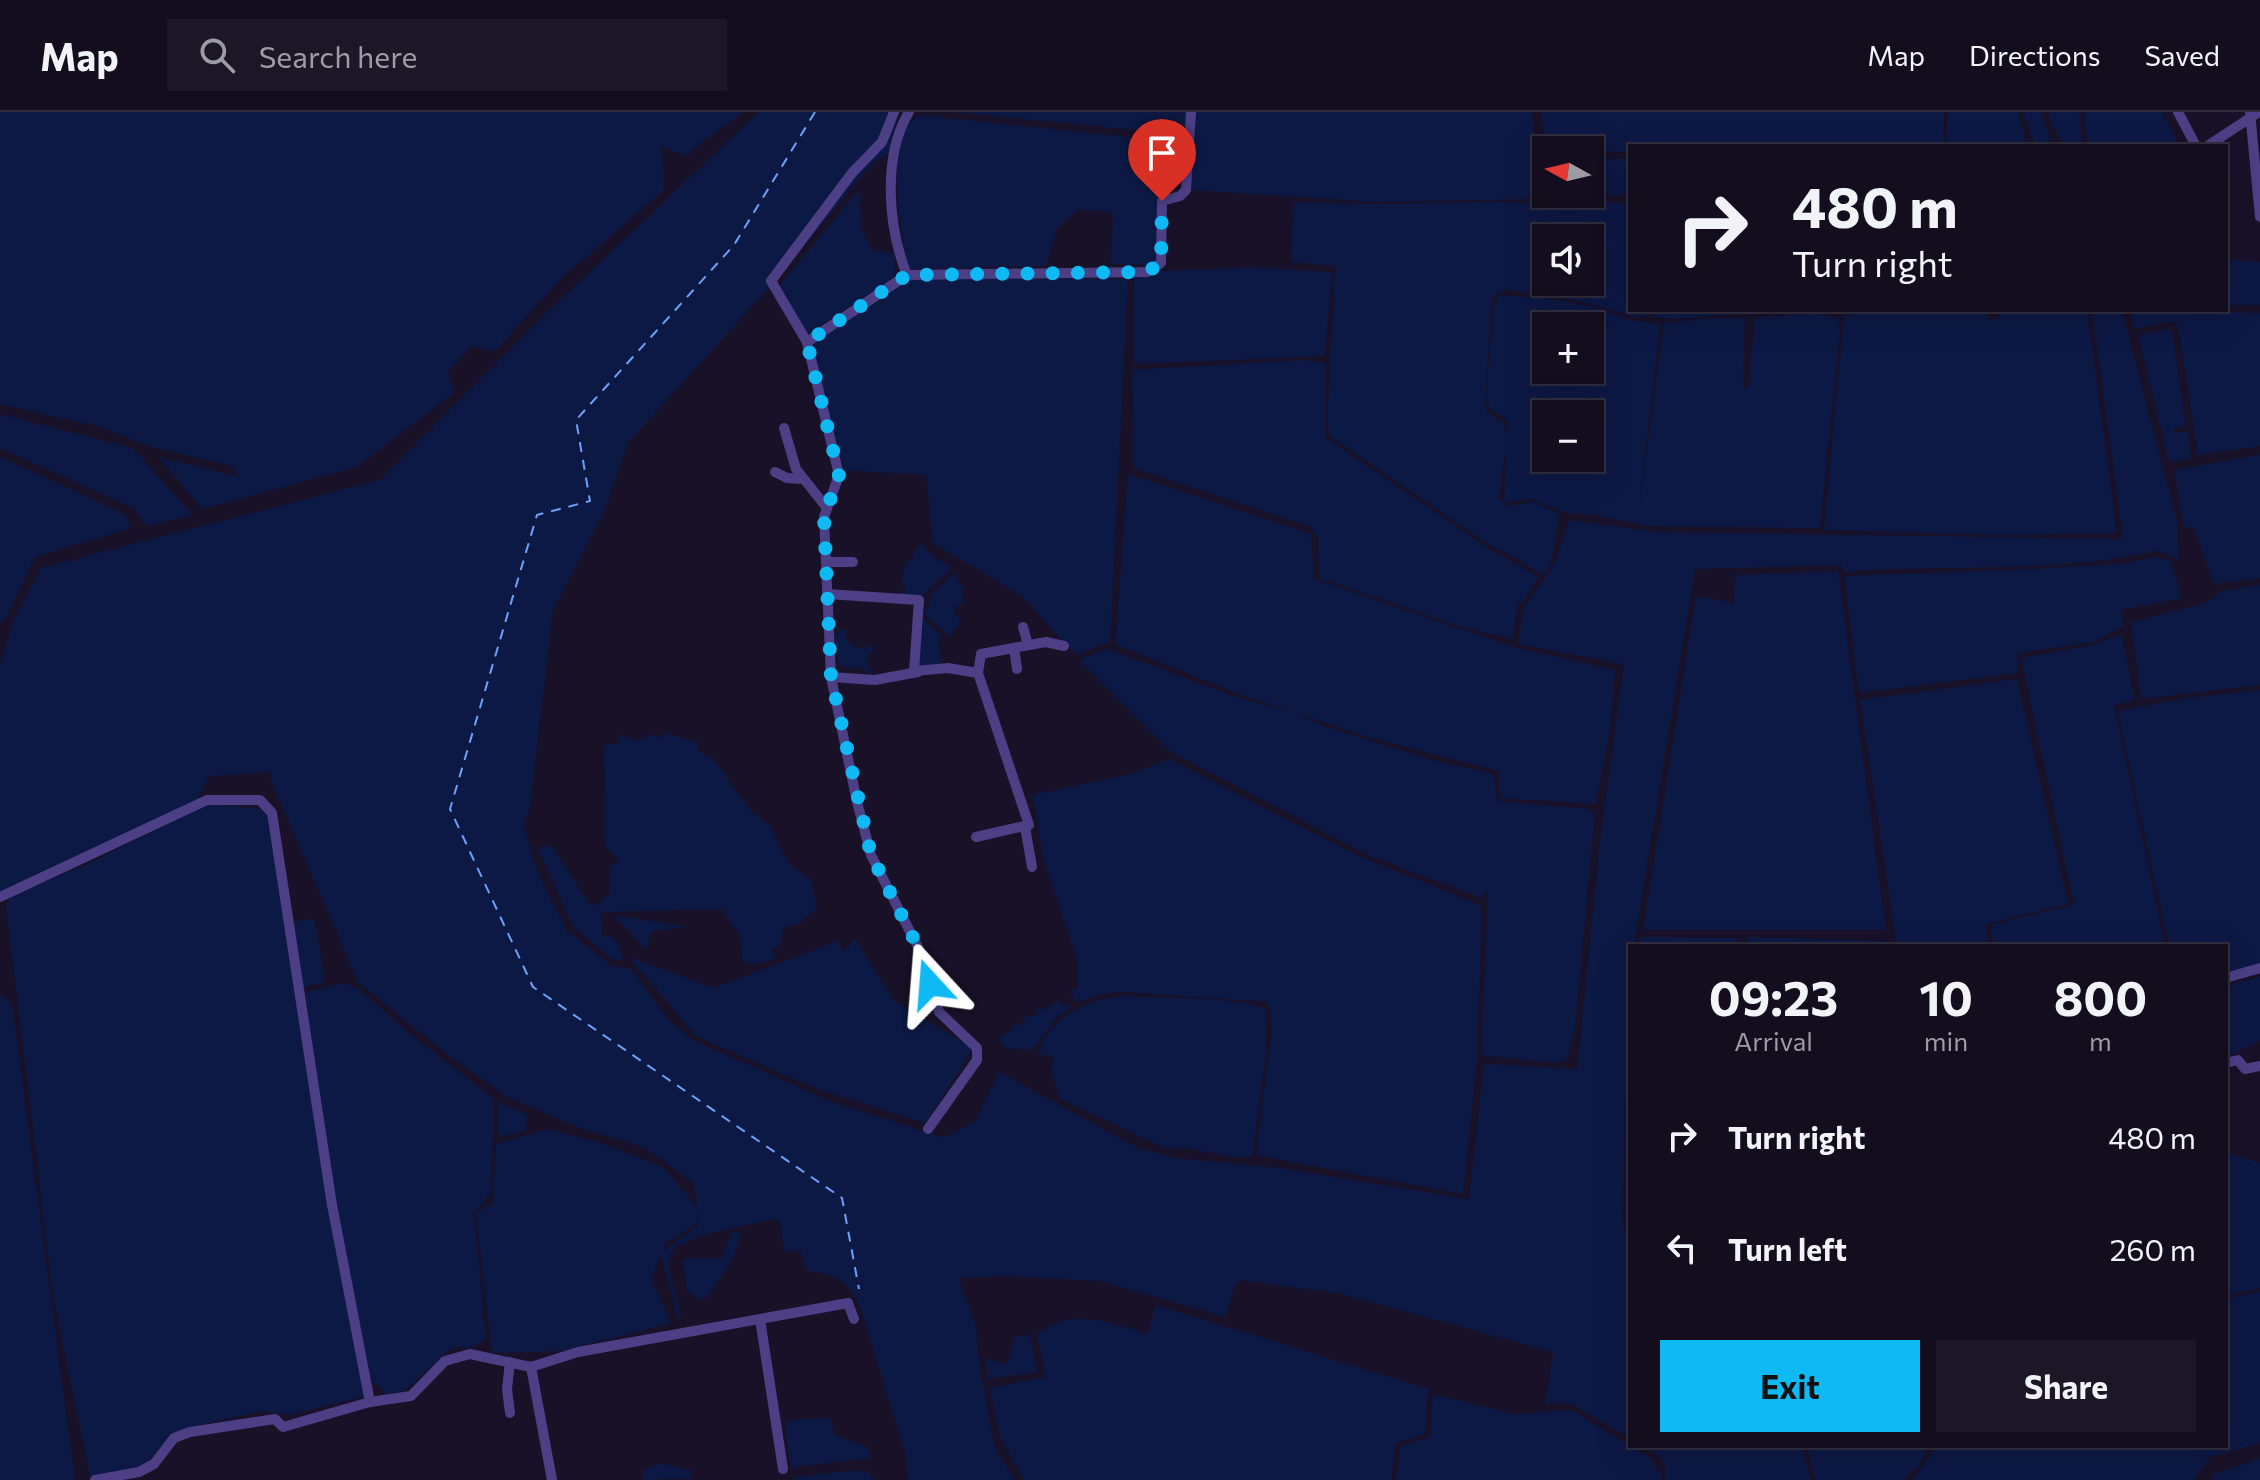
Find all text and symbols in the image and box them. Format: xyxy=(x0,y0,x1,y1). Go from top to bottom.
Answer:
search box xyxy=(167,19,727,91)
text: Map xyxy=(40,32,119,79)
icon: search xyxy=(195,33,239,77)
text: Search here xyxy=(259,37,417,74)
text: Map xyxy=(1867,38,1925,72)
text: Directions xyxy=(1969,38,2100,72)
text: Saved xyxy=(2144,38,2220,72)
pin xyxy=(1128,119,1196,201)
icon: arrive xyxy=(1140,131,1184,175)
north arrow xyxy=(1532,136,1604,208)
map controls xyxy=(1532,136,1604,472)
text: 480 m xyxy=(1792,171,1958,240)
icon: right xyxy=(1660,176,1764,280)
button: sound xyxy=(1532,224,1604,296)
text: Turn right xyxy=(1792,240,1953,284)
button: + xyxy=(1532,312,1604,384)
button: − xyxy=(1532,400,1604,472)
position arrow xyxy=(888,942,972,1026)
text: 09:23 xyxy=(1709,967,1838,1026)
text: 10 xyxy=(1919,967,1973,1026)
text: 800 xyxy=(2054,967,2147,1026)
text: Arrival xyxy=(1734,1025,1813,1056)
text: min xyxy=(1924,1025,1968,1056)
text: m xyxy=(2089,1025,2112,1056)
icon: right xyxy=(1660,1114,1704,1158)
text: Turn right xyxy=(1728,1118,1865,1155)
text: 480 m xyxy=(2108,1118,2196,1155)
icon: left xyxy=(1660,1226,1704,1270)
text: Turn left xyxy=(1728,1230,1847,1267)
text: 260 m xyxy=(2110,1230,2196,1267)
button: Exit xyxy=(1660,1340,1920,1432)
button: Share xyxy=(1936,1340,2196,1432)

